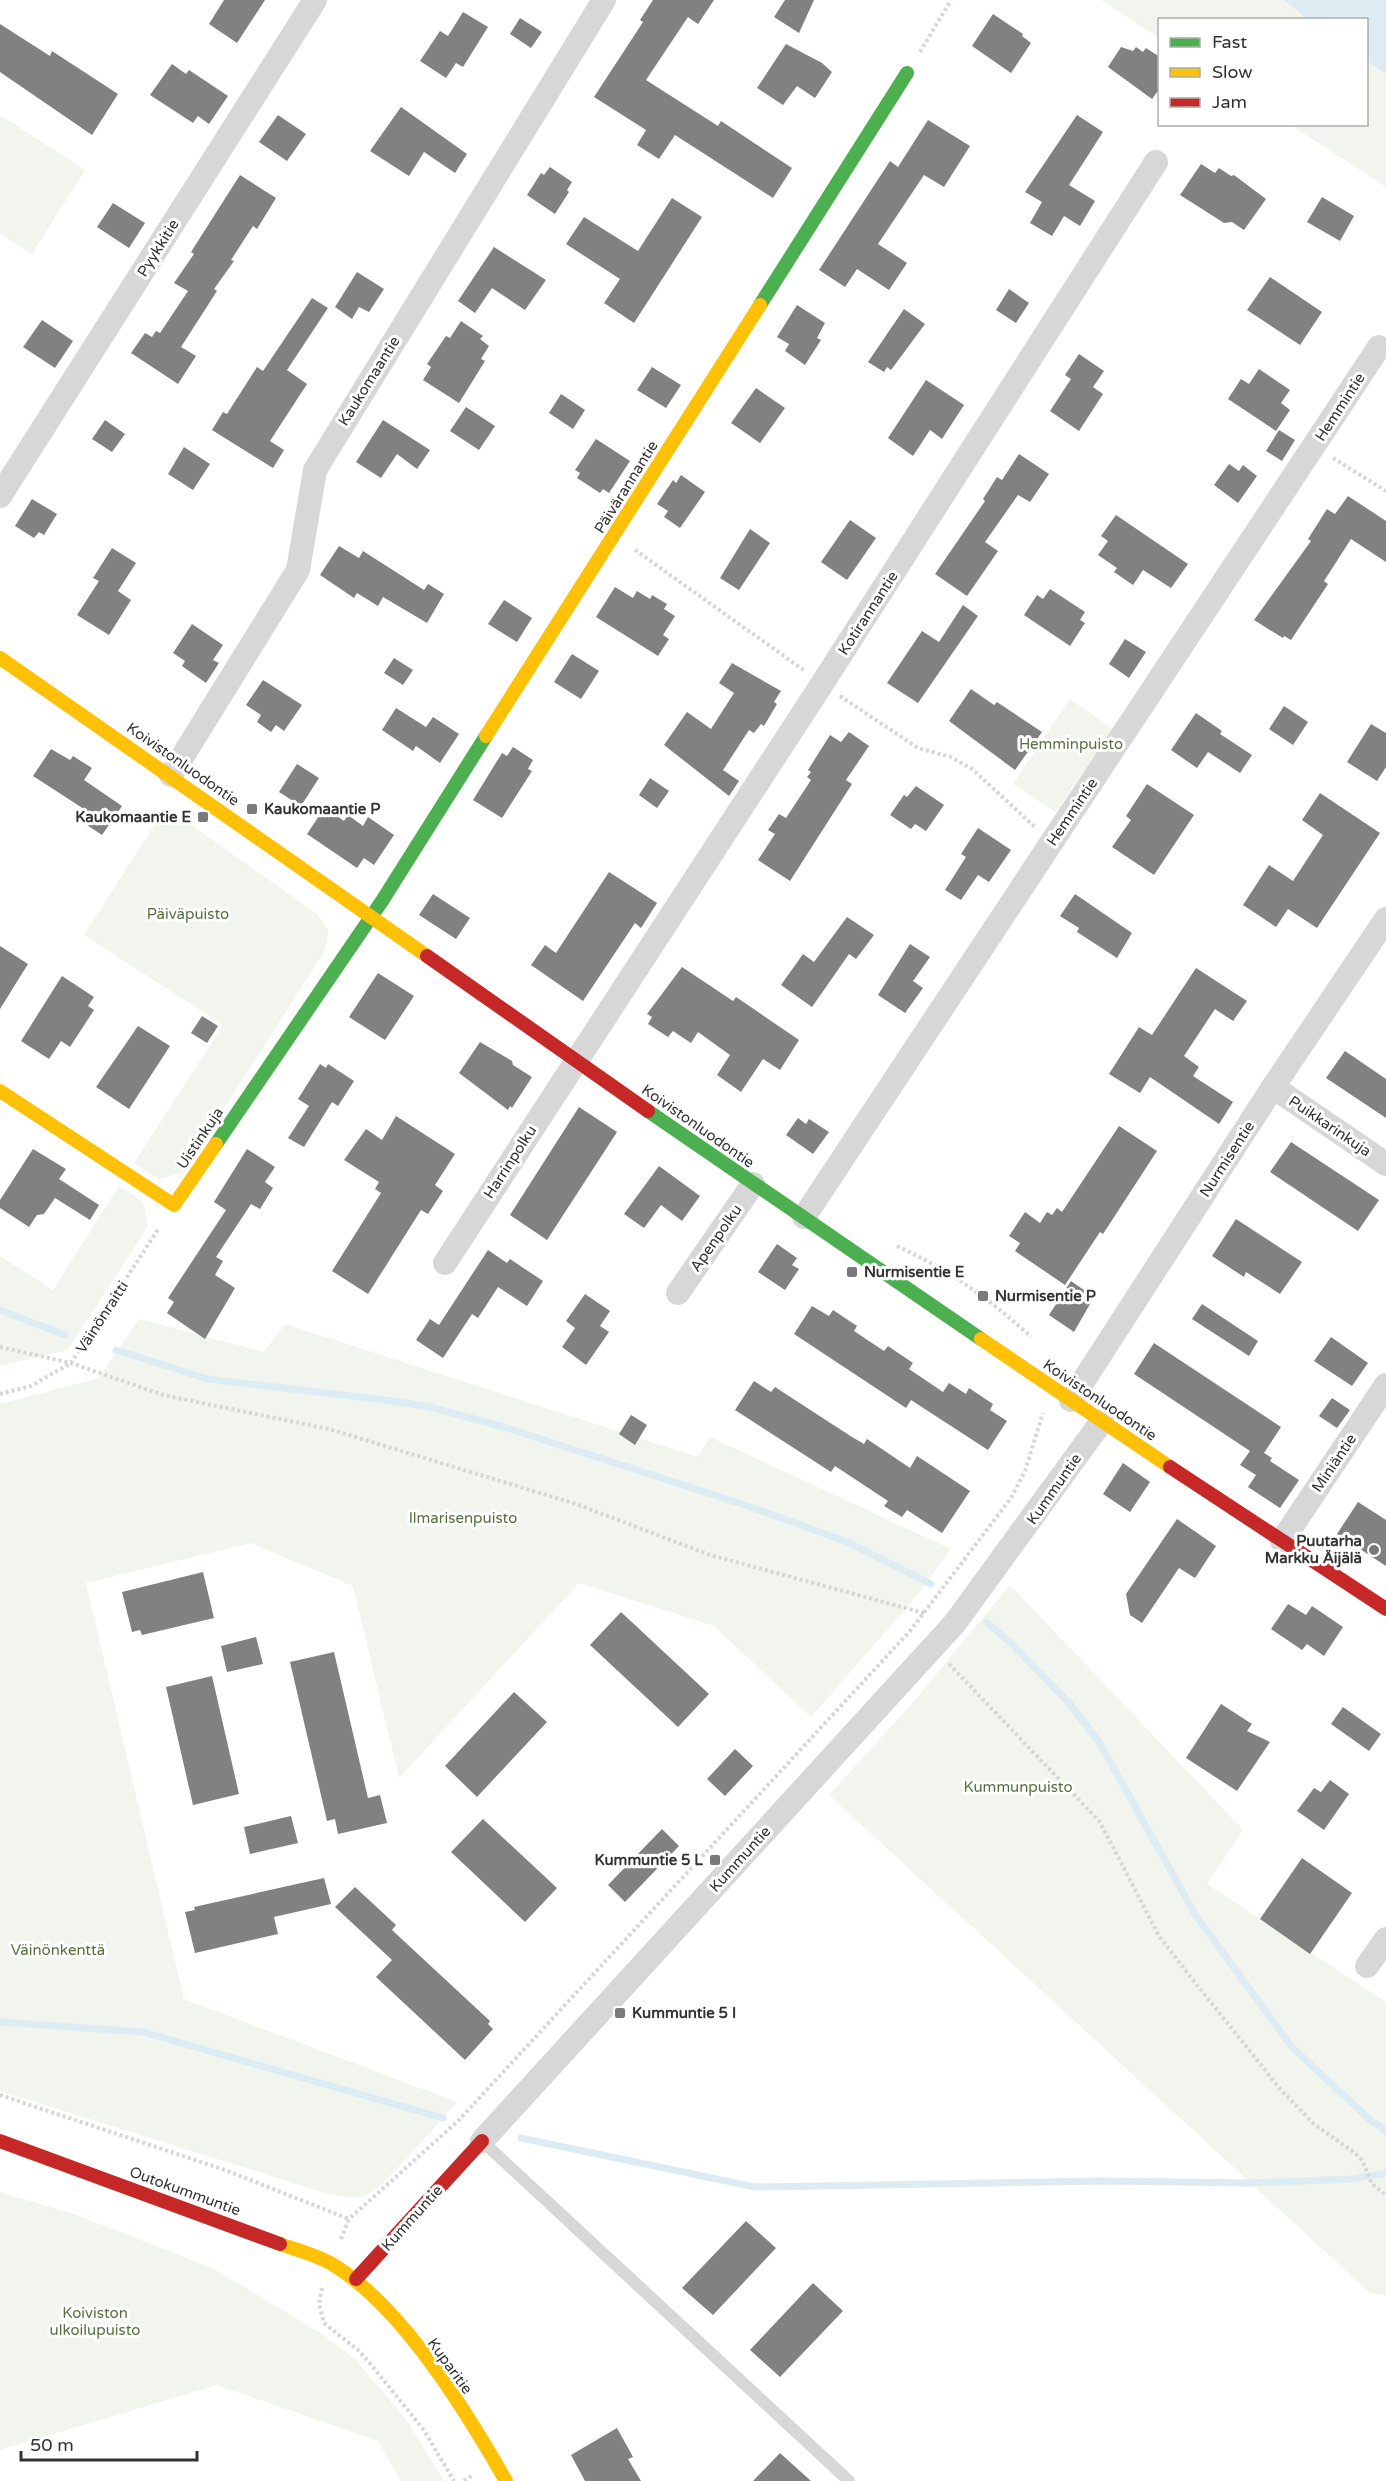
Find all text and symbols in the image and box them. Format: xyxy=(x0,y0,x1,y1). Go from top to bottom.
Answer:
legend xyxy=(1158,18,1368,126)
text: Fast xyxy=(1212,31,1247,53)
text: Slow xyxy=(1212,61,1253,83)
text: Jam xyxy=(1212,91,1247,113)
street label: Pyykkitie xyxy=(133,216,183,280)
street label: Kaukomaantie xyxy=(334,333,404,429)
street label: Hemmintie xyxy=(1311,369,1369,445)
street label: Päivärannantie xyxy=(590,437,662,537)
street label: Kotirannantie xyxy=(834,568,902,658)
street label: Koivistonluodontie xyxy=(123,718,243,810)
park label: Hemminpuisto xyxy=(1019,735,1123,753)
street label: Hemmintie xyxy=(1043,775,1101,849)
place label: Kaukomaantie P xyxy=(264,800,380,818)
marker: Kaukomaantie P xyxy=(245,802,259,816)
place label: Kaukomaantie E xyxy=(75,808,191,826)
marker: Kaukomaantie E xyxy=(196,810,210,824)
park label: Päiväpuisto xyxy=(147,905,229,923)
street label: Koivistonluodontie xyxy=(638,1080,758,1172)
street label: Puikkarinkuja xyxy=(1285,1092,1375,1160)
street label: Uistinkuja xyxy=(173,1104,227,1172)
street label: Nurmisentie xyxy=(1196,1118,1258,1200)
street label: Harrinpolku xyxy=(480,1122,540,1202)
street label: Apenpolku xyxy=(686,1201,746,1275)
place label: Nurmisentie E xyxy=(864,1263,965,1281)
marker: Nurmisentie E xyxy=(845,1265,859,1279)
street label: Väinönraitti xyxy=(72,1278,132,1356)
place label: Nurmisentie P xyxy=(995,1287,1096,1305)
marker: Nurmisentie P xyxy=(976,1289,990,1303)
street label: Koivistonluodontie xyxy=(1040,1355,1160,1445)
street label: Miniäntie xyxy=(1308,1430,1360,1496)
street label: Kummuntie xyxy=(1023,1450,1085,1528)
park label: Ilmarisenpuisto xyxy=(409,1509,517,1527)
place label: Puutarha Markku Äijälä xyxy=(1265,1532,1362,1568)
marker: Puutarha Markku Äijälä xyxy=(1367,1543,1381,1557)
park label: Kummunpuisto xyxy=(963,1778,1073,1796)
street label: Kummuntie xyxy=(706,1822,774,1896)
place label: Kummuntie 5 L xyxy=(594,1851,703,1869)
marker: Kummuntie 5 L xyxy=(708,1853,722,1867)
park label: Väinönkenttä xyxy=(11,1941,105,1959)
place label: Kummuntie 5 I xyxy=(632,2004,736,2022)
marker: Kummuntie 5 I xyxy=(613,2006,627,2020)
street label: Outokummuntie xyxy=(127,2163,243,2219)
street label: Kummuntie xyxy=(378,2181,446,2255)
park label: Koiviston ulkoilupuisto xyxy=(50,2304,140,2339)
street label: Kuparitie xyxy=(424,2335,476,2397)
scale bar xyxy=(21,2424,196,2462)
text: 50 m xyxy=(30,2434,74,2456)

